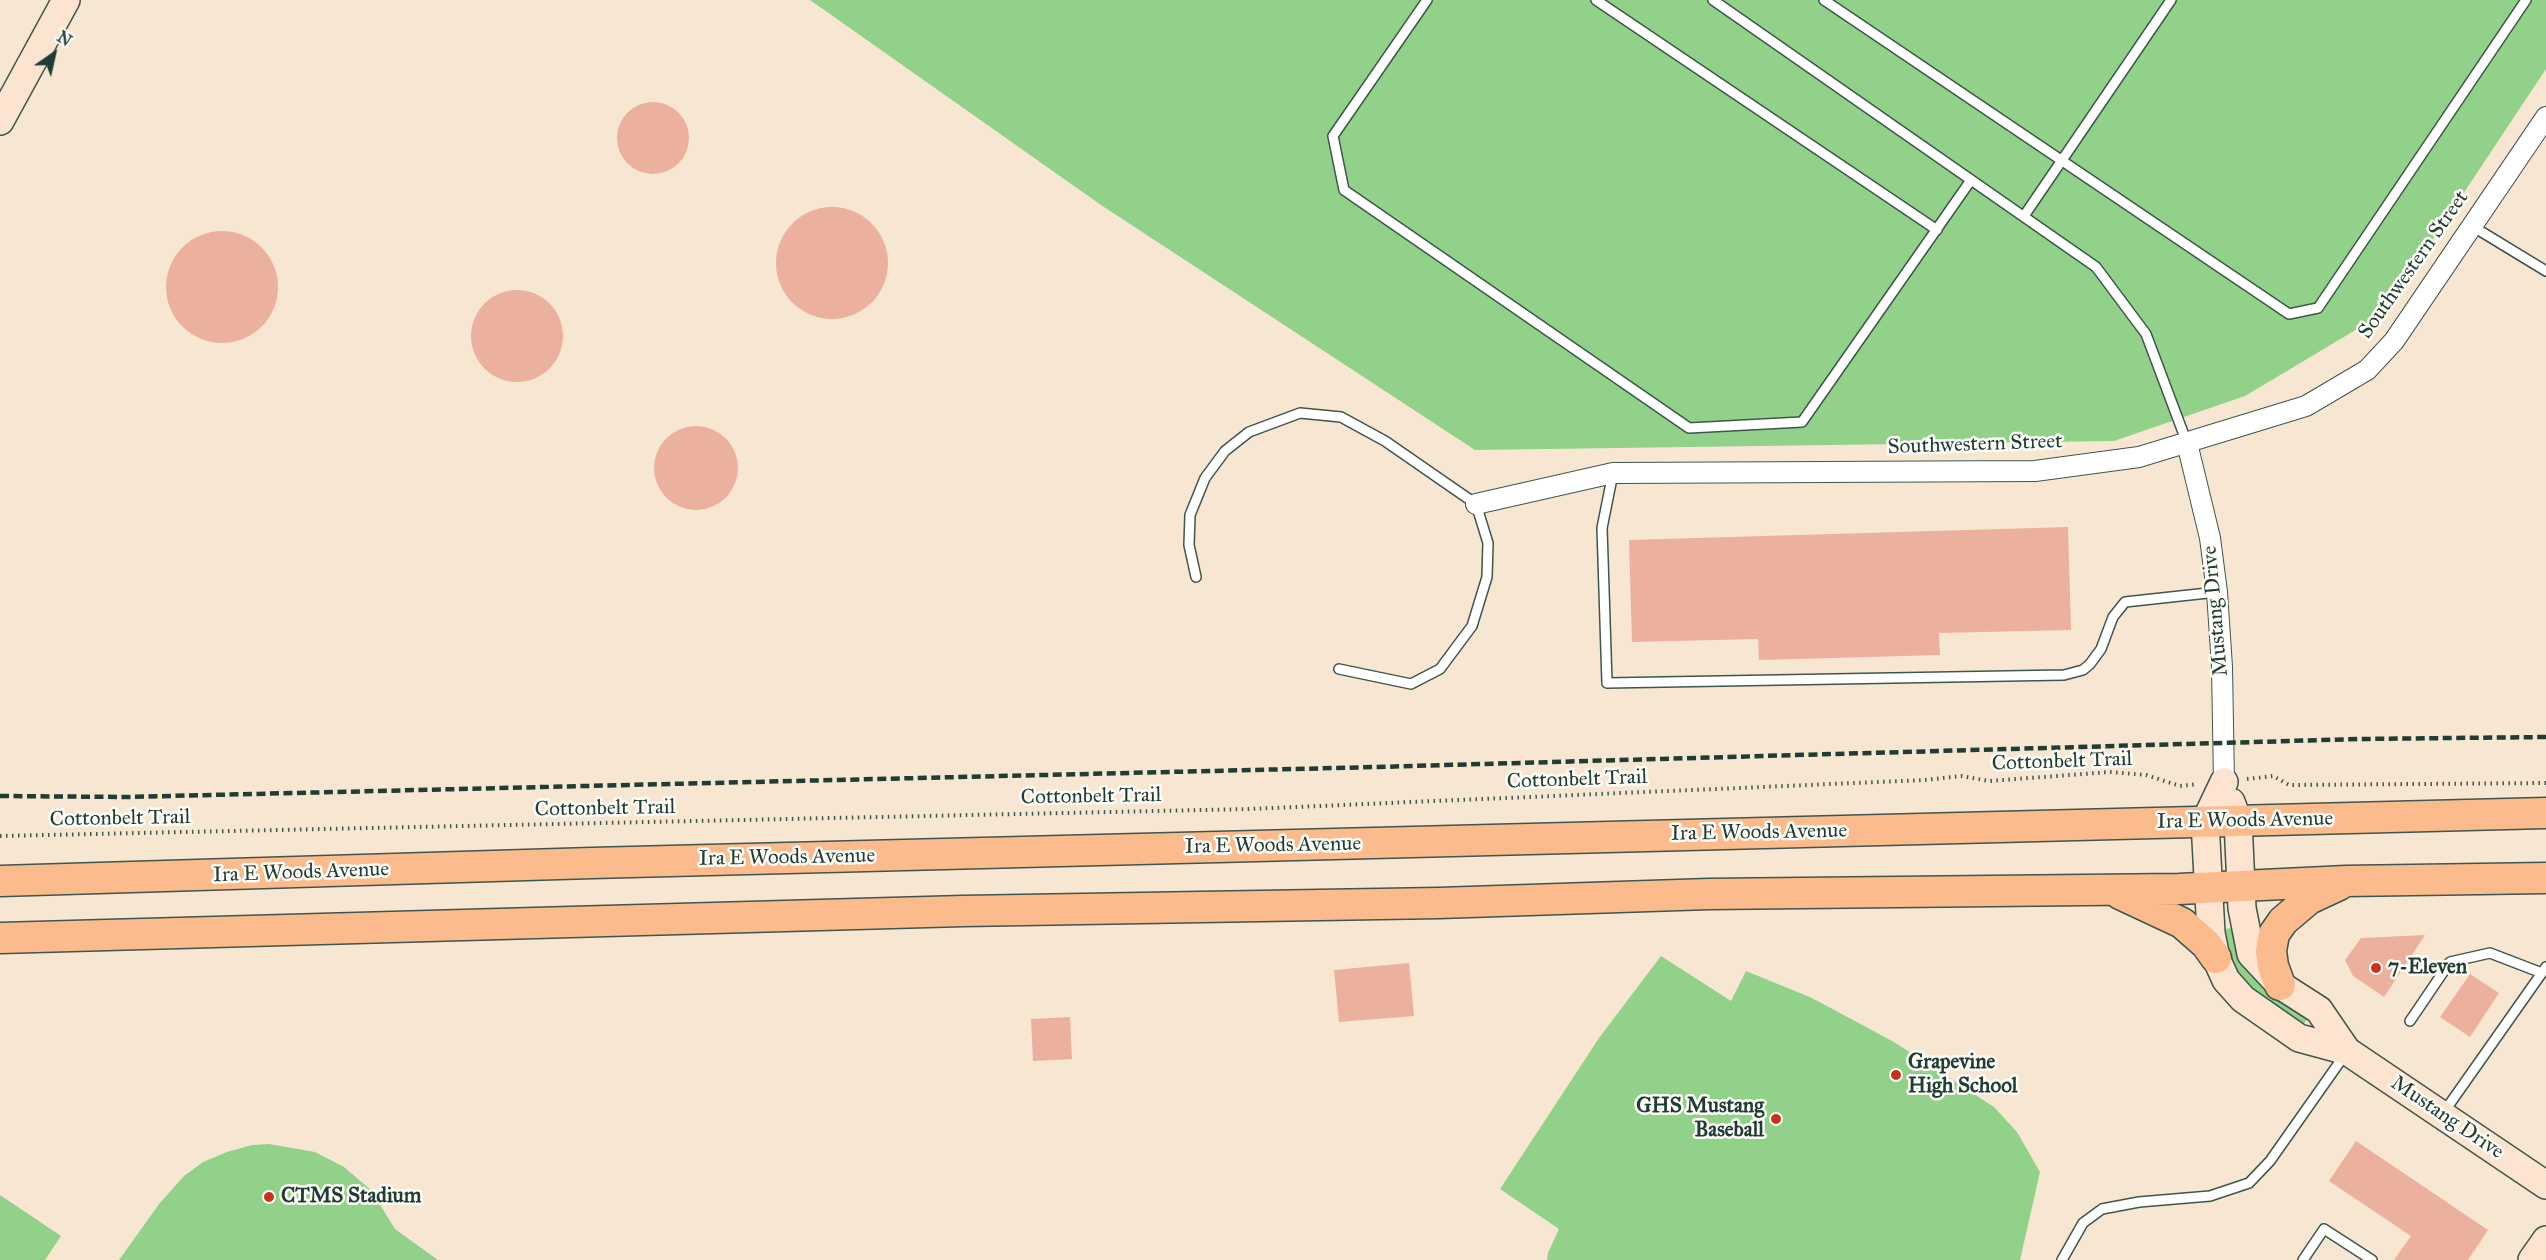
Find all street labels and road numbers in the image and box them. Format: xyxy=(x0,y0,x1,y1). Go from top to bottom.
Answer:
street label: Southwestern Street xyxy=(2353,186,2475,344)
street label: Southwestern Street xyxy=(1887,429,2063,461)
street label: Mustang Drive xyxy=(2198,545,2234,677)
street label: Cottonbelt Trail xyxy=(1991,747,2133,777)
street label: Cottonbelt Trail xyxy=(1506,765,1648,795)
street label: Cottonbelt Trail xyxy=(1021,783,1161,811)
street label: Cottonbelt Trail xyxy=(535,795,675,823)
street label: Cottonbelt Trail xyxy=(50,805,190,833)
street label: Ira E Woods Avenue xyxy=(2157,807,2333,835)
street label: Ira E Woods Avenue xyxy=(1671,819,1847,847)
street label: Ira E Woods Avenue xyxy=(1185,832,1361,860)
street label: Ira E Woods Avenue xyxy=(699,844,875,872)
street label: Ira E Woods Avenue xyxy=(213,857,389,889)
street label: Mustang Drive xyxy=(2386,1071,2508,1165)

